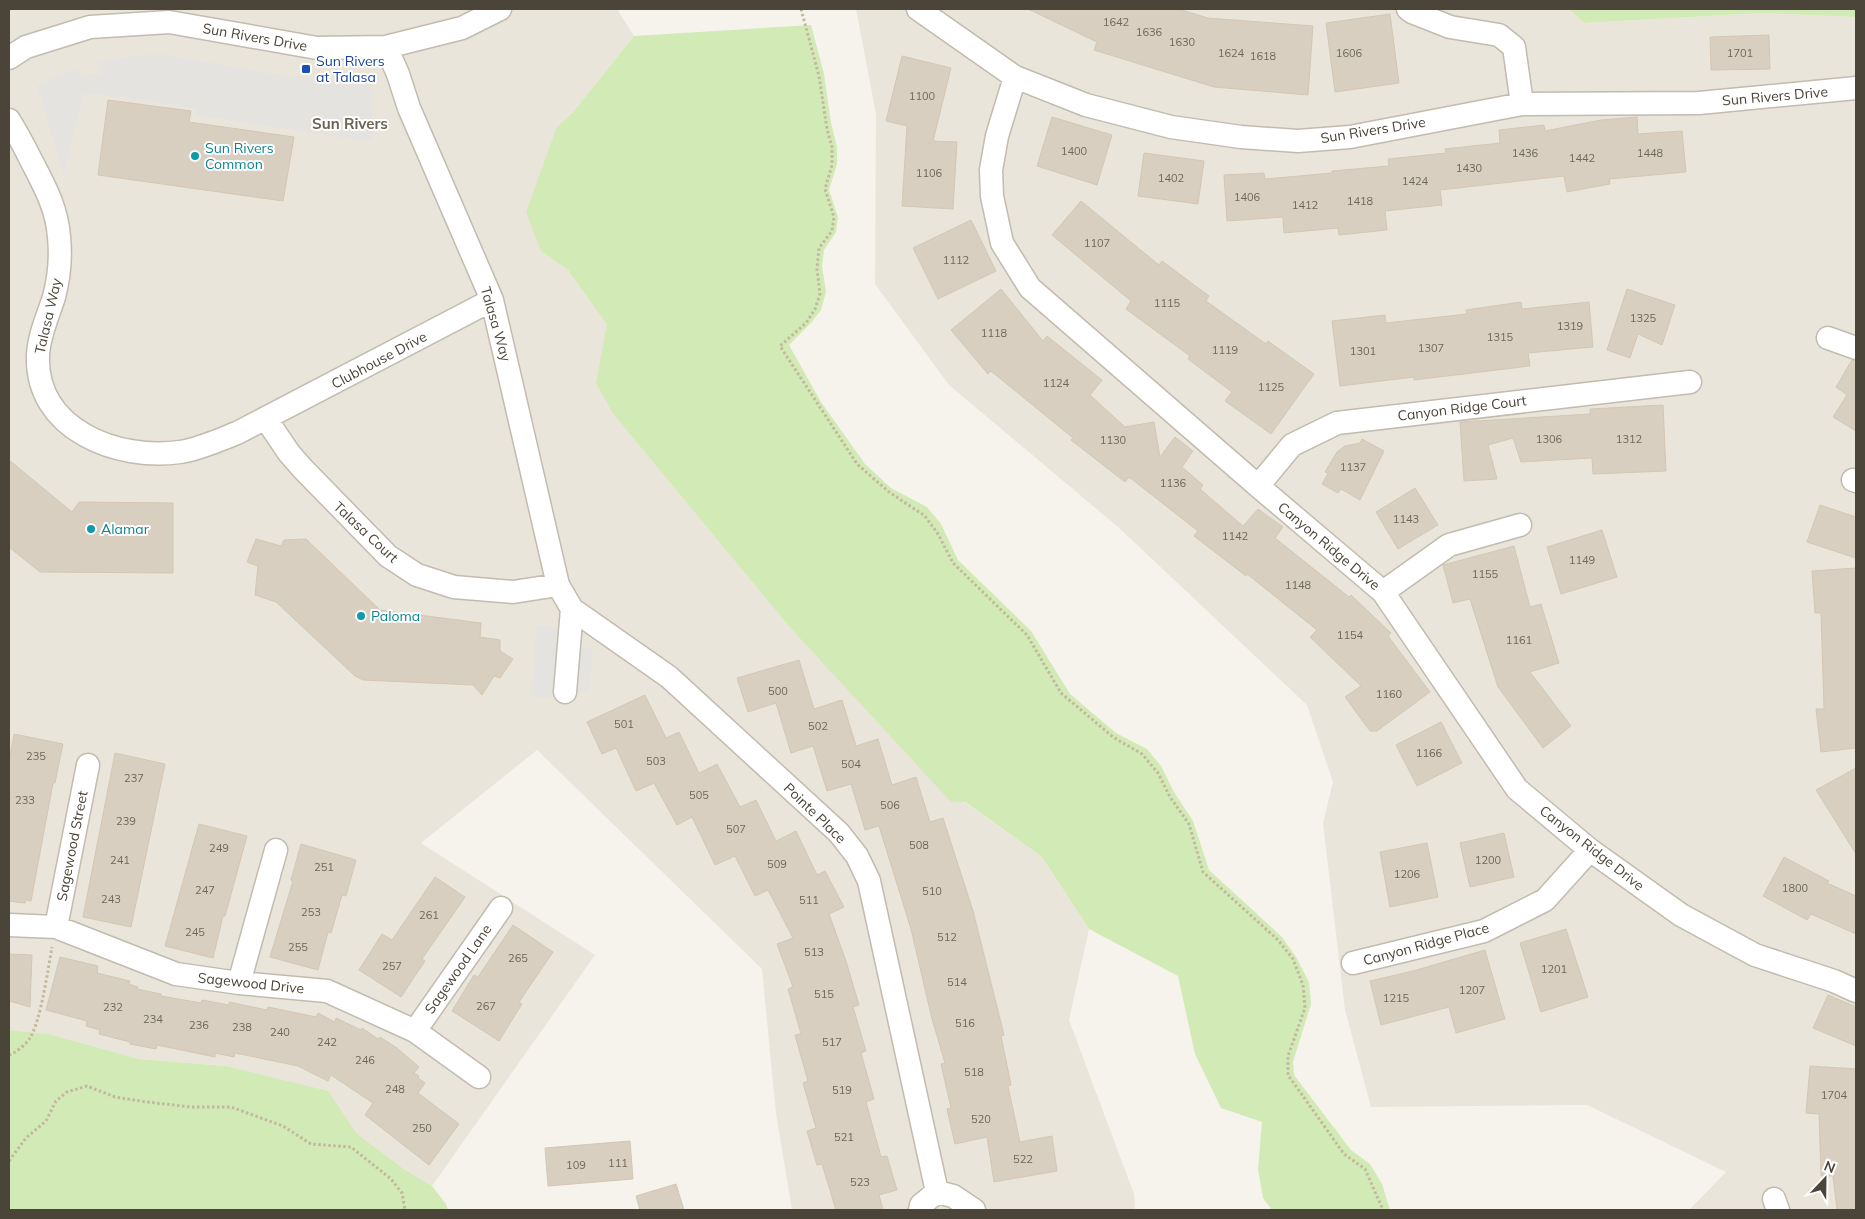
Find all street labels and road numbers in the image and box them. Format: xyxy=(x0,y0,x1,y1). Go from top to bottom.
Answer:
street label: Sun Rivers Drive xyxy=(201,19,309,55)
street label: Sun Rivers Drive xyxy=(1721,82,1829,110)
street label: Sun Rivers Drive xyxy=(1319,113,1427,147)
street label: Talasa Way xyxy=(31,276,66,356)
street label: Talasa Way xyxy=(477,284,515,364)
street label: Clubhouse Drive xyxy=(328,327,430,393)
street label: Canyon Ridge Court xyxy=(1397,391,1528,425)
street label: Talasa Court xyxy=(330,497,402,567)
street label: Canyon Ridge Drive xyxy=(1274,498,1384,594)
street label: Pointe Place xyxy=(780,779,850,847)
street label: Sagewood Street xyxy=(52,789,92,903)
street label: Canyon Ridge Drive xyxy=(1536,802,1648,894)
street label: Canyon Ridge Place xyxy=(1361,919,1491,969)
street label: Sagewood Lane xyxy=(421,921,495,1017)
street label: Sagewood Drive xyxy=(197,968,305,998)

